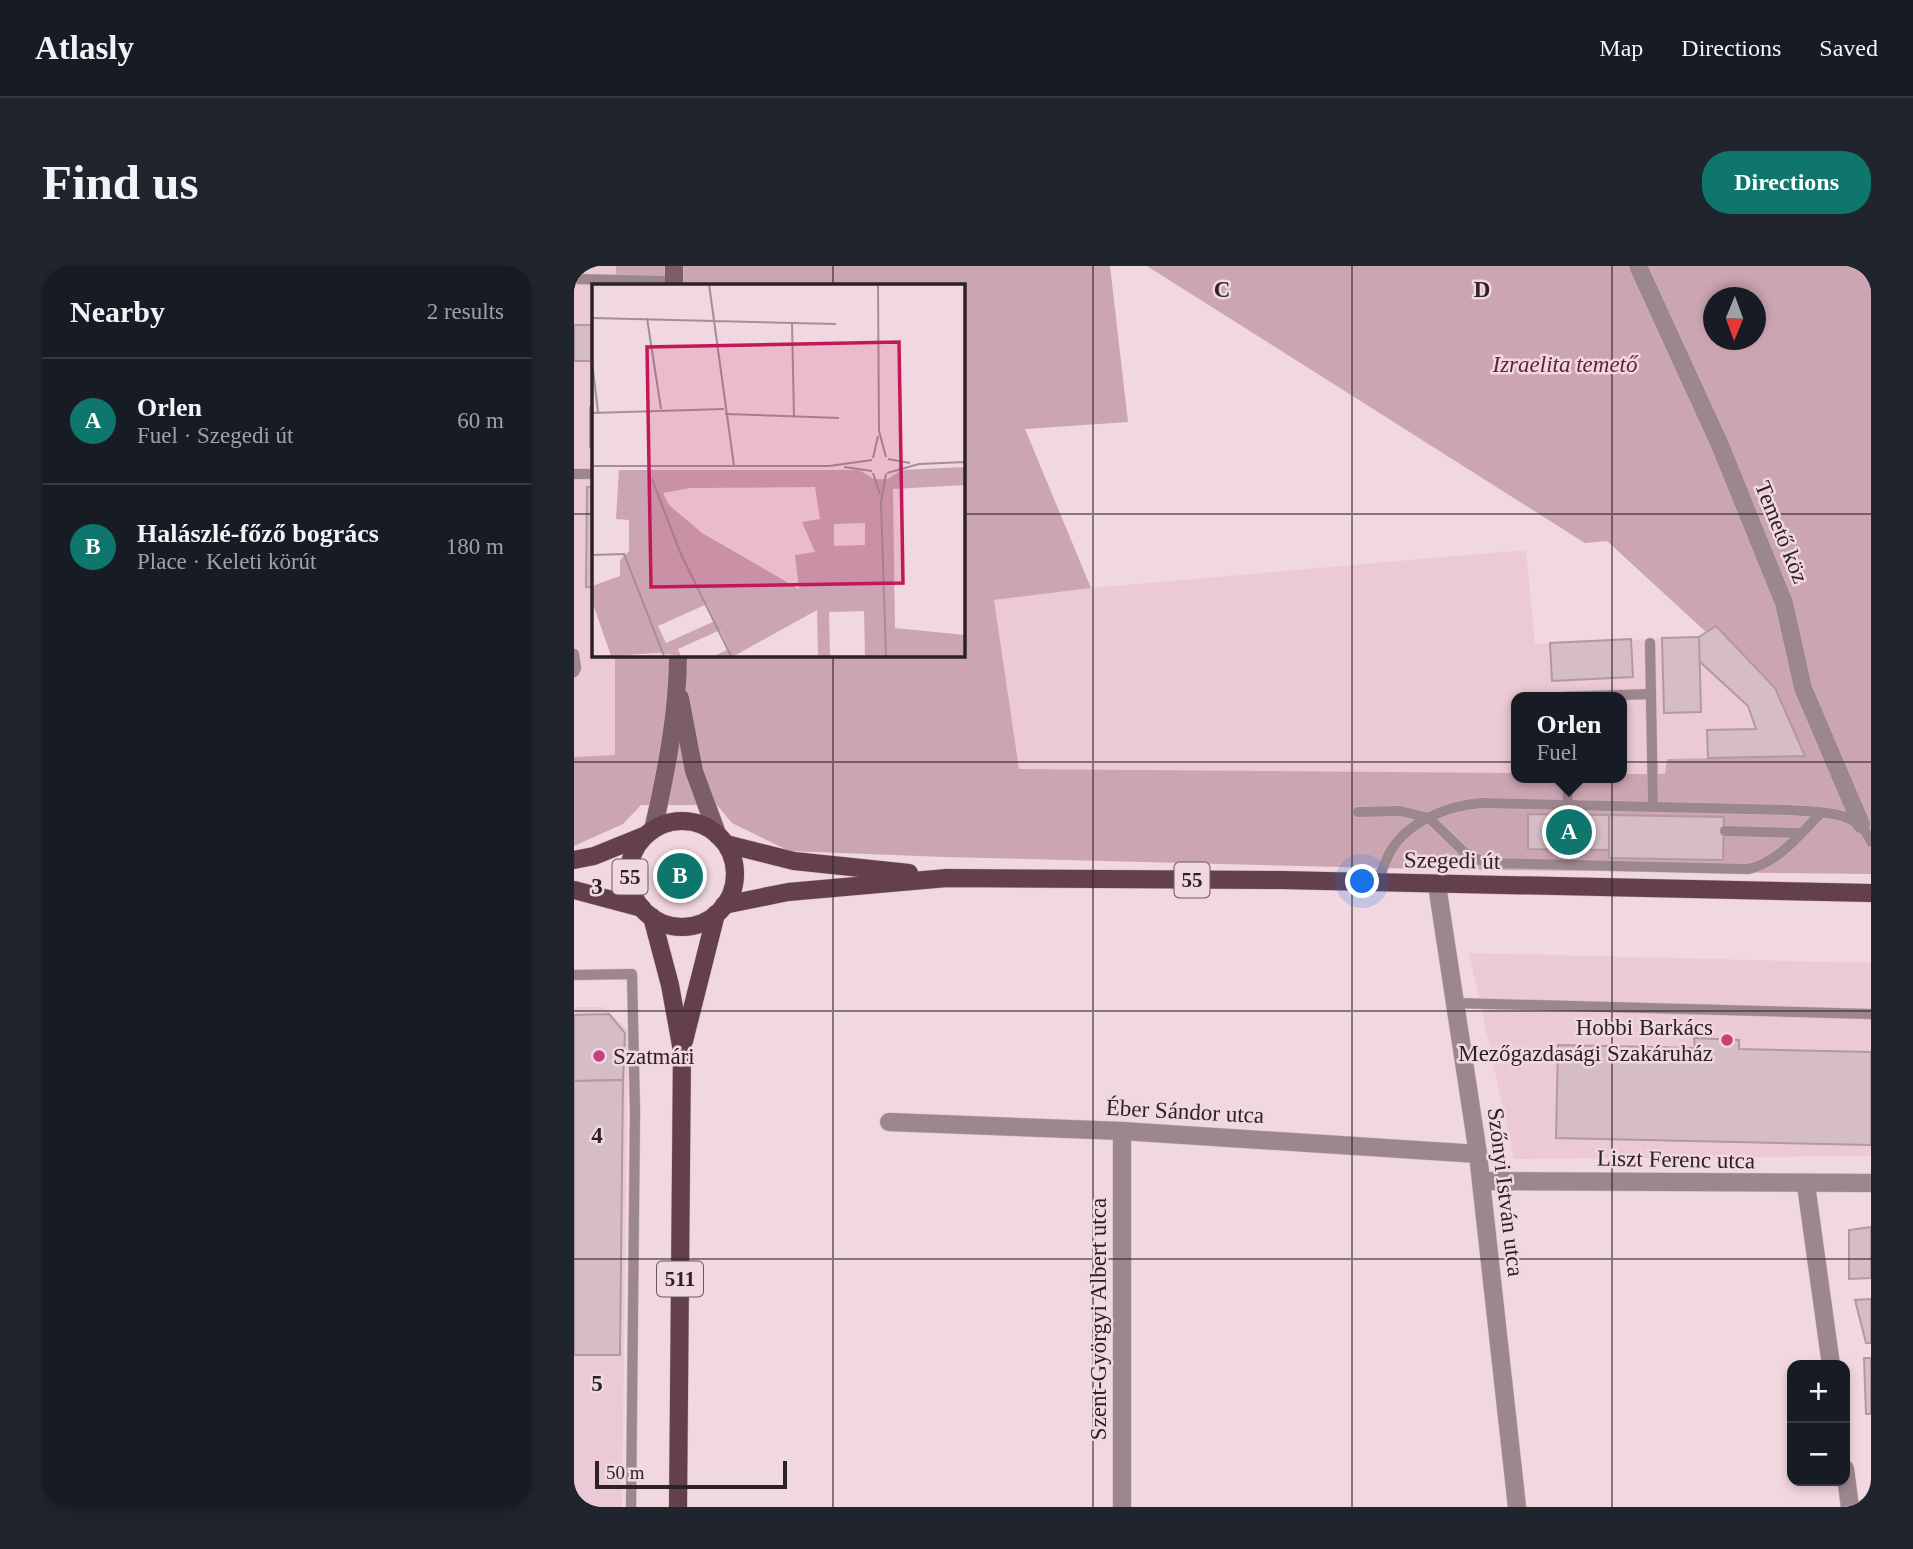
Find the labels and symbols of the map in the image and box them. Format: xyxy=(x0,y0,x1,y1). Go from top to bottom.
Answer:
text: C xyxy=(1214,277,1230,302)
text: D xyxy=(1474,277,1490,302)
inset map xyxy=(592,284,964,656)
north arrow xyxy=(1703,287,1766,350)
park label: Izraelita temető xyxy=(1492,352,1639,377)
street label: Temető köz xyxy=(1750,478,1813,587)
pin: A xyxy=(1546,806,1592,858)
street label: Szegedi út xyxy=(1404,847,1501,874)
pin: B xyxy=(657,850,703,902)
road number: 55 xyxy=(612,860,648,894)
road number: 55 xyxy=(1174,862,1210,898)
your location xyxy=(1345,864,1379,898)
text: 3 xyxy=(591,874,603,899)
place label: Hobbi Barkács Mezőgazdasági Szakáruház xyxy=(1458,1015,1713,1066)
marker: Hobbi Barkács Mezőgazdasági Szakáruház xyxy=(1719,1032,1735,1048)
place label: Szatmári xyxy=(613,1044,695,1069)
marker: Szatmári xyxy=(591,1048,607,1064)
street label: Éber Sándor utca xyxy=(1105,1095,1265,1128)
street label: Szőnyi István utca xyxy=(1483,1106,1528,1278)
text: 4 xyxy=(591,1123,603,1148)
street label: Liszt Ferenc utca xyxy=(1597,1146,1755,1173)
street label: Szent-Györgyi Albert utca xyxy=(1086,1198,1111,1440)
road number: 511 xyxy=(657,1262,703,1296)
text: 5 xyxy=(591,1371,603,1396)
scale bar xyxy=(595,1458,788,1490)

